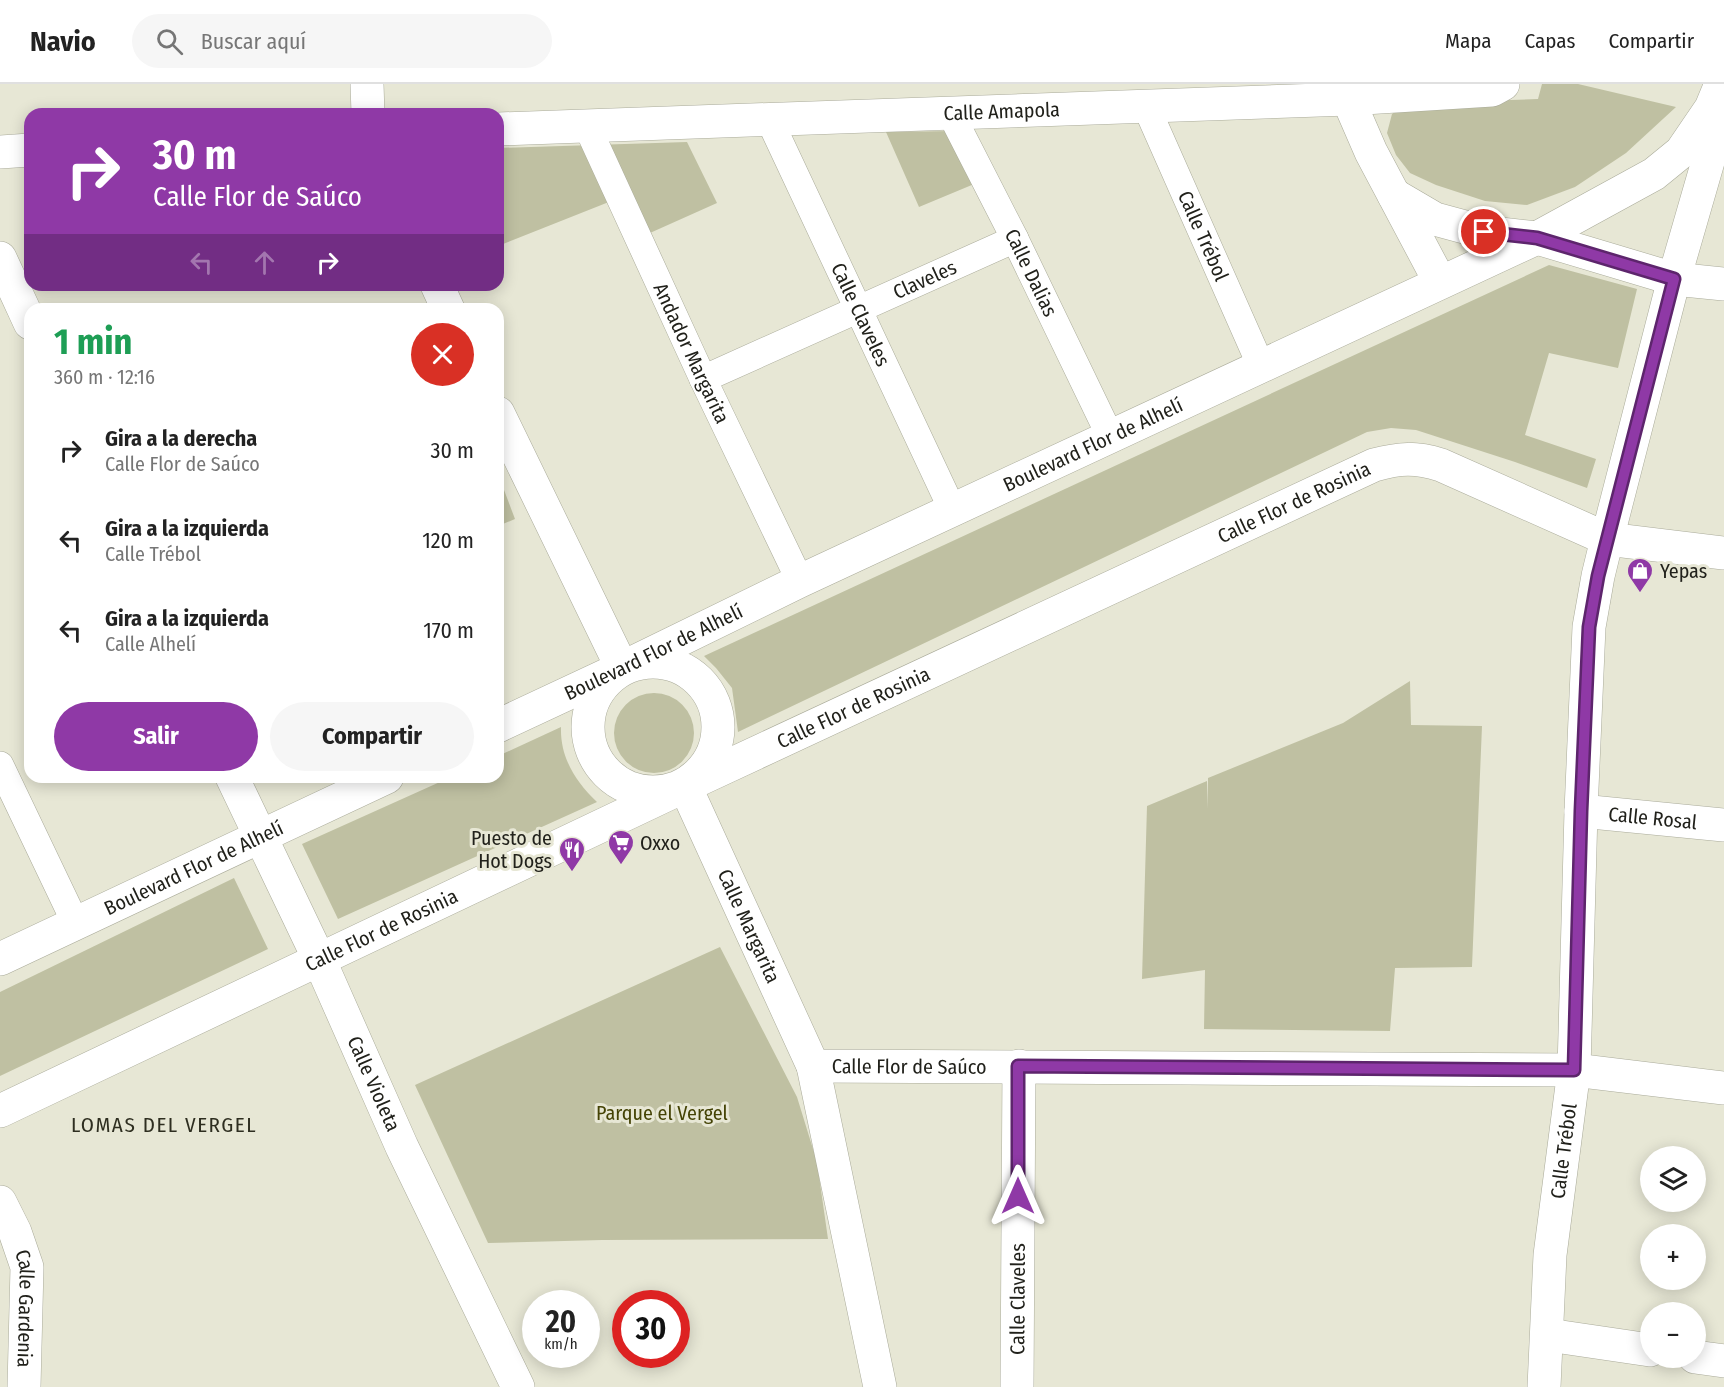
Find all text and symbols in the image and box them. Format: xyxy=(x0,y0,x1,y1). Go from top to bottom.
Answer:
search box xyxy=(132,14,552,68)
text: Navio xyxy=(30,25,96,58)
icon: search xyxy=(153,25,186,58)
text: Buscar aquí xyxy=(201,28,306,55)
text: Mapa xyxy=(1445,28,1492,54)
text: Capas xyxy=(1525,28,1575,54)
text: Compartir xyxy=(1608,28,1694,54)
street label: Calle Amapola xyxy=(943,97,1060,125)
text: 30 m xyxy=(153,130,237,180)
icon: right xyxy=(54,132,132,210)
text: Calle Flor de Saúco xyxy=(153,181,362,213)
street label: Calle Trébol xyxy=(1173,187,1234,285)
pin xyxy=(1458,206,1509,257)
icon: arrive xyxy=(1467,215,1500,248)
street label: Calle Dalias xyxy=(1000,225,1062,320)
icon: left xyxy=(185,246,218,279)
icon: ahead xyxy=(248,246,281,279)
icon: right xyxy=(311,246,344,279)
street label: Claveles xyxy=(889,255,960,304)
street label: Calle Claveles xyxy=(826,259,895,370)
street label: Andador Margarita xyxy=(649,279,735,427)
text: 1 min xyxy=(54,320,132,364)
button: close xyxy=(411,323,474,386)
text: 360 m · 12:16 xyxy=(54,365,155,389)
street label: Boulevard Flor de Alhelí xyxy=(999,393,1186,497)
text: Gira a la derecha xyxy=(105,425,257,452)
icon: right xyxy=(54,434,87,467)
text: 30 m xyxy=(431,437,474,464)
text: Calle Flor de Saúco xyxy=(105,452,260,476)
street label: Calle Flor de Rosinia xyxy=(1214,456,1374,548)
text: Gira a la izquierda xyxy=(105,515,269,542)
icon: left xyxy=(54,524,87,557)
text: 120 m xyxy=(422,527,474,554)
text: Calle Trébol xyxy=(105,542,201,566)
shop icon: Yepas xyxy=(1625,556,1655,594)
place label: Yepas xyxy=(1660,559,1707,583)
street label: Boulevard Flor de Alhelí xyxy=(560,599,746,705)
text: Gira a la izquierda xyxy=(105,605,269,632)
icon: left xyxy=(54,614,87,647)
text: 170 m xyxy=(423,617,474,644)
text: Calle Alhelí xyxy=(105,632,196,656)
street label: Calle Flor de Rosinia xyxy=(773,662,934,753)
button: Salir xyxy=(54,702,258,771)
button: Compartir xyxy=(270,702,474,771)
street label: Calle Rosal xyxy=(1607,802,1698,834)
street label: Boulevard Flor de Alhelí xyxy=(100,816,287,920)
place label: Puesto de Hot Dogs xyxy=(471,826,552,873)
supermarket icon: Oxxo xyxy=(606,828,636,866)
place label: Oxxo xyxy=(640,831,680,855)
restaurant icon: Puesto de Hot Dogs xyxy=(557,835,587,873)
street label: Calle Margarita xyxy=(713,865,785,987)
street label: Calle Flor de Rosinia xyxy=(301,884,461,977)
street label: Calle Violeta xyxy=(343,1032,406,1135)
street label: Calle Flor de Saúco xyxy=(832,1054,987,1079)
park label: Parque el Vergel xyxy=(596,1101,728,1125)
street label: Calle Trébol xyxy=(1545,1102,1582,1200)
district label: LOMAS DEL VERGEL xyxy=(71,1112,257,1138)
map controls xyxy=(1640,1146,1706,1368)
button: layers xyxy=(1640,1146,1706,1212)
position arrow xyxy=(986,1164,1050,1228)
button: + xyxy=(1640,1224,1706,1290)
street label: Calle Claveles xyxy=(1005,1243,1030,1355)
street label: Calle Gardenia xyxy=(10,1246,39,1368)
speed limit sign: 30 xyxy=(612,1290,690,1368)
button: − xyxy=(1640,1302,1706,1368)
text: 20 xyxy=(546,1304,576,1340)
text: km/h xyxy=(544,1335,578,1353)

